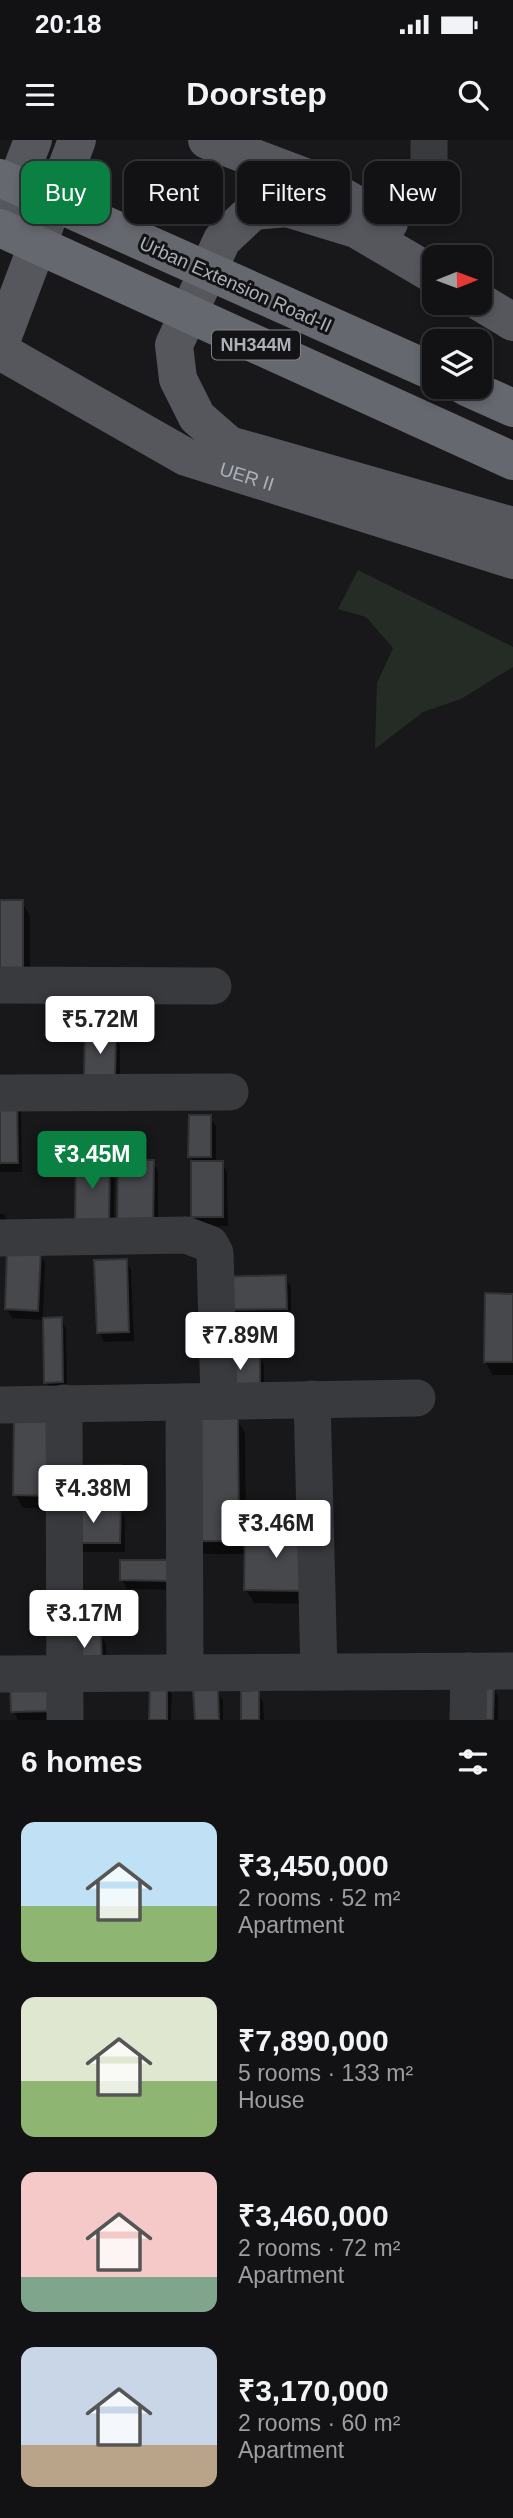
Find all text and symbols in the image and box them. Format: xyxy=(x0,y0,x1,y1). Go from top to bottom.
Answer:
text: 20:18 xyxy=(35,9,102,39)
icon: menu xyxy=(21,76,59,114)
text: Doorstep xyxy=(186,76,327,112)
icon: search xyxy=(454,76,492,114)
chip: Buy xyxy=(21,161,110,224)
chip: Rent xyxy=(124,161,223,224)
chip: Filters xyxy=(237,161,350,224)
chip: New xyxy=(364,161,460,224)
street label: Urban Extension Road-II xyxy=(136,233,335,336)
north arrow xyxy=(422,245,492,315)
map controls xyxy=(422,245,492,399)
button: layers xyxy=(422,329,492,399)
road number: NH344M xyxy=(212,330,300,360)
street label: UER II xyxy=(217,458,277,495)
pin: ₹5.72M xyxy=(43,996,157,1056)
text: ₹5.72M xyxy=(61,1006,139,1032)
pin: ₹3.45M xyxy=(35,1132,149,1191)
text: ₹3.45M xyxy=(53,1141,131,1167)
pin: ₹7.89M xyxy=(183,1312,297,1372)
text: ₹7.89M xyxy=(201,1322,279,1348)
pin: ₹4.38M xyxy=(36,1466,150,1525)
text: ₹4.38M xyxy=(54,1475,132,1501)
pin: ₹3.46M xyxy=(219,1500,333,1560)
text: ₹3.46M xyxy=(237,1510,315,1536)
pin: ₹3.17M xyxy=(27,1590,141,1650)
text: ₹3.17M xyxy=(45,1600,123,1626)
icon: filters xyxy=(454,1743,492,1781)
text: 6 homes xyxy=(21,1745,143,1778)
text: ₹3,450,000 xyxy=(238,1849,389,1882)
icon: home xyxy=(77,1850,161,1934)
text: 2 rooms · 52 m² xyxy=(238,1885,400,1911)
text: Apartment xyxy=(238,1912,344,1938)
text: ₹7,890,000 xyxy=(238,2024,389,2057)
icon: home xyxy=(77,2025,161,2109)
text: 5 rooms · 133 m² xyxy=(238,2060,413,2086)
text: House xyxy=(238,2087,304,2113)
text: ₹3,460,000 xyxy=(238,2199,389,2232)
icon: home xyxy=(77,2200,161,2284)
text: 2 rooms · 72 m² xyxy=(238,2235,400,2261)
text: Apartment xyxy=(238,2262,344,2288)
text: ₹3,170,000 xyxy=(238,2374,389,2407)
icon: home xyxy=(77,2375,161,2459)
text: 2 rooms · 60 m² xyxy=(238,2410,400,2436)
text: Apartment xyxy=(238,2437,344,2463)

